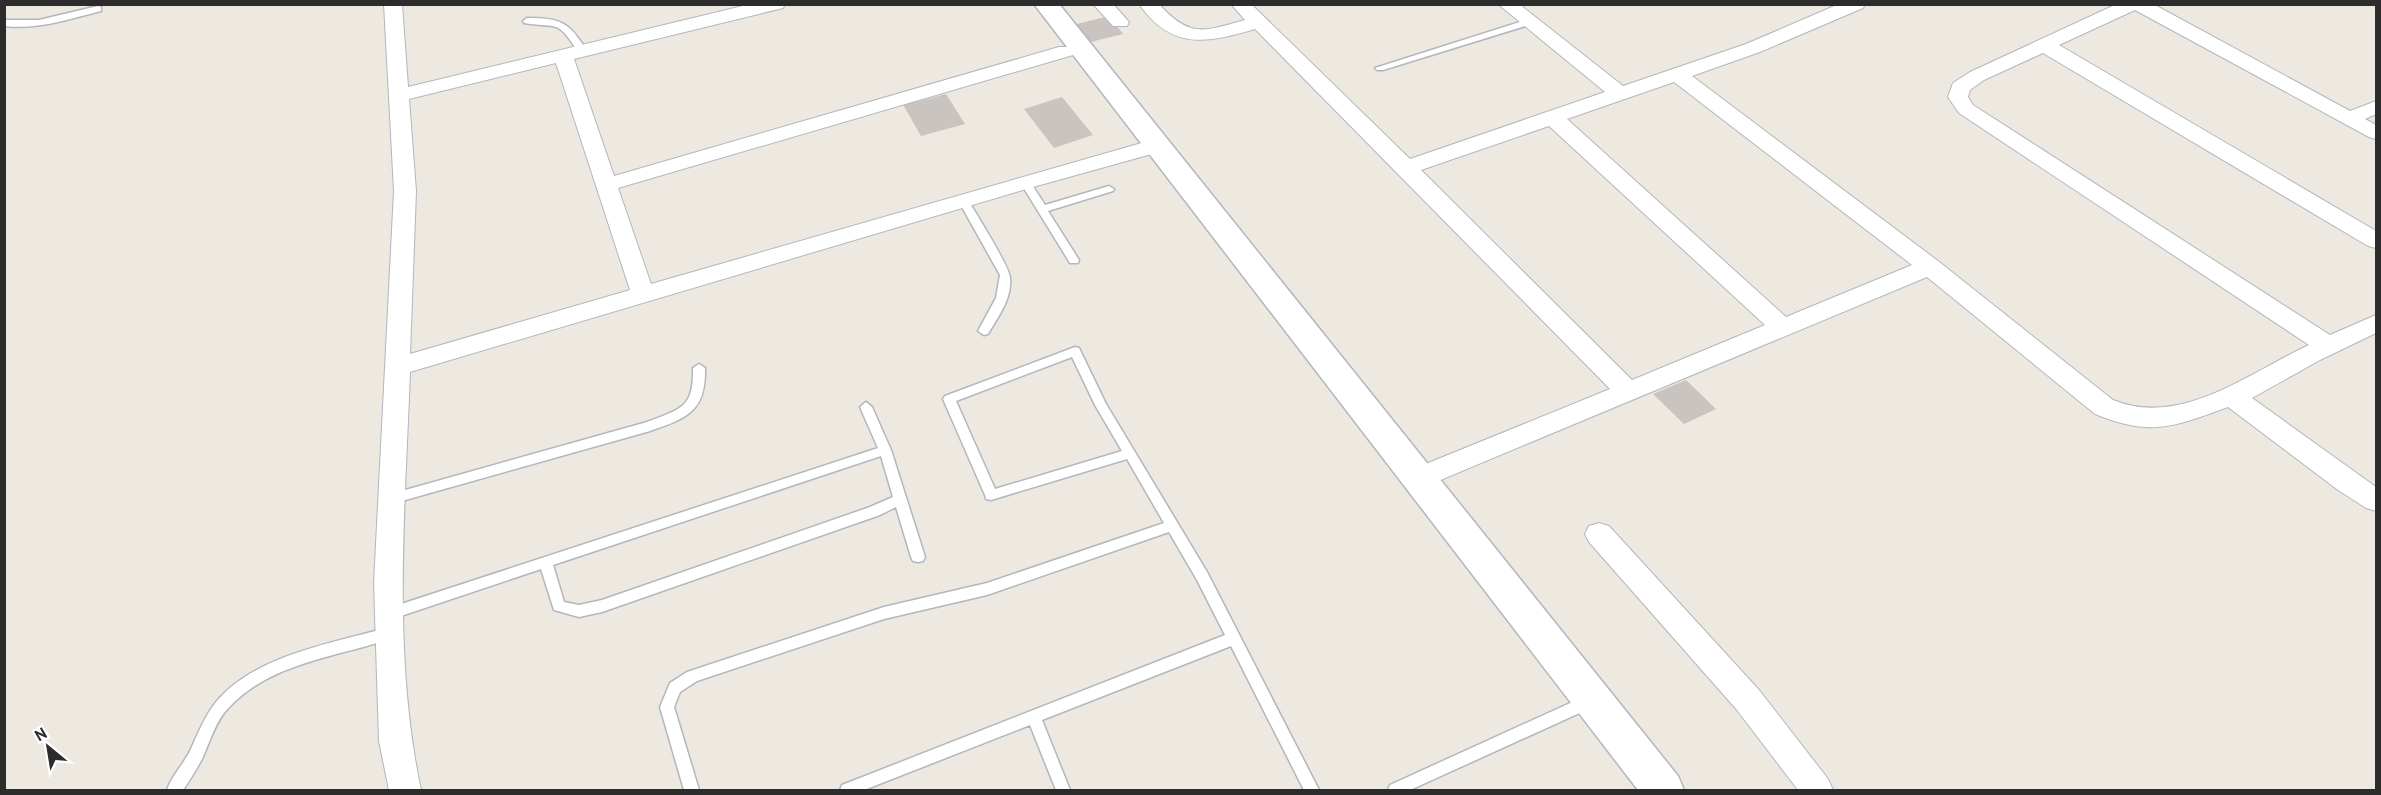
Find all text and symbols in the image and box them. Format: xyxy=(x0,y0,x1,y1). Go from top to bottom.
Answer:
north arrow xyxy=(18,717,78,777)
text: N xyxy=(31,723,50,745)

